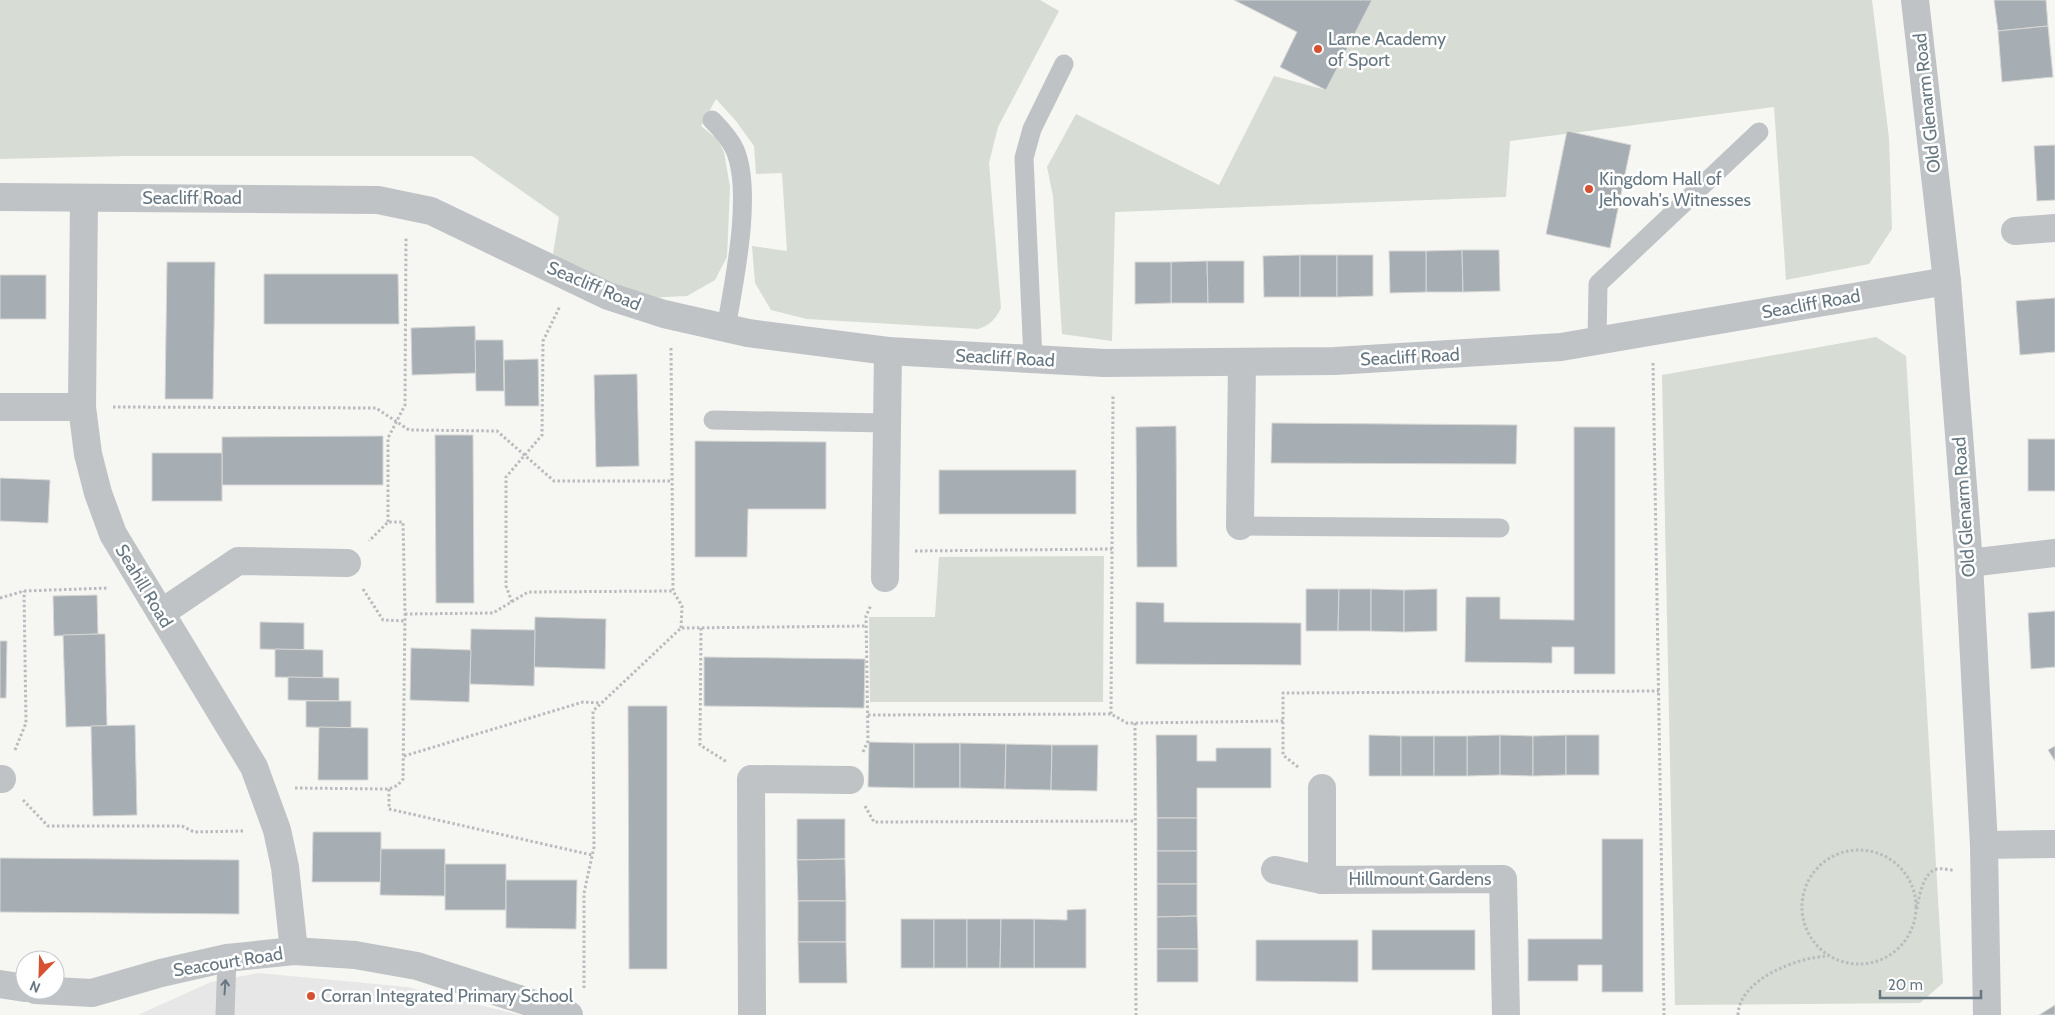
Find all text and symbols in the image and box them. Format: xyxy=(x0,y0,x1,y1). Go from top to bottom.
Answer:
place label: Larne Academy of Sport xyxy=(1328,28,1446,71)
street label: Old Glenarm Road xyxy=(1909,32,1945,174)
marker: Larne Academy of Sport xyxy=(1312,43,1324,55)
place label: Kingdom Hall of Jehovah's Witnesses xyxy=(1598,168,1751,211)
marker: Kingdom Hall of Jehovah's Witnesses xyxy=(1583,183,1595,195)
street label: Seacliff Road xyxy=(142,187,242,209)
street label: Seacliff Road xyxy=(544,256,644,316)
street label: Seacliff Road xyxy=(1760,285,1862,323)
street label: Seacliff Road xyxy=(1360,343,1460,371)
street label: Seacliff Road xyxy=(955,344,1055,372)
street label: Old Glenarm Road xyxy=(1948,436,1980,578)
street label: Seahill Road xyxy=(110,540,178,632)
street label: Hillmount Gardens xyxy=(1349,868,1491,890)
street label: Seacourt Road xyxy=(172,942,284,982)
north arrow xyxy=(15,950,65,1000)
scale bar xyxy=(1880,968,1981,1000)
text: 20 m xyxy=(1888,976,1923,994)
text: N xyxy=(27,977,43,997)
one-way arrow xyxy=(221,979,230,995)
place label: Corran Integrated Primary School xyxy=(321,985,574,1007)
marker: Corran Integrated Primary School xyxy=(305,990,317,1002)

